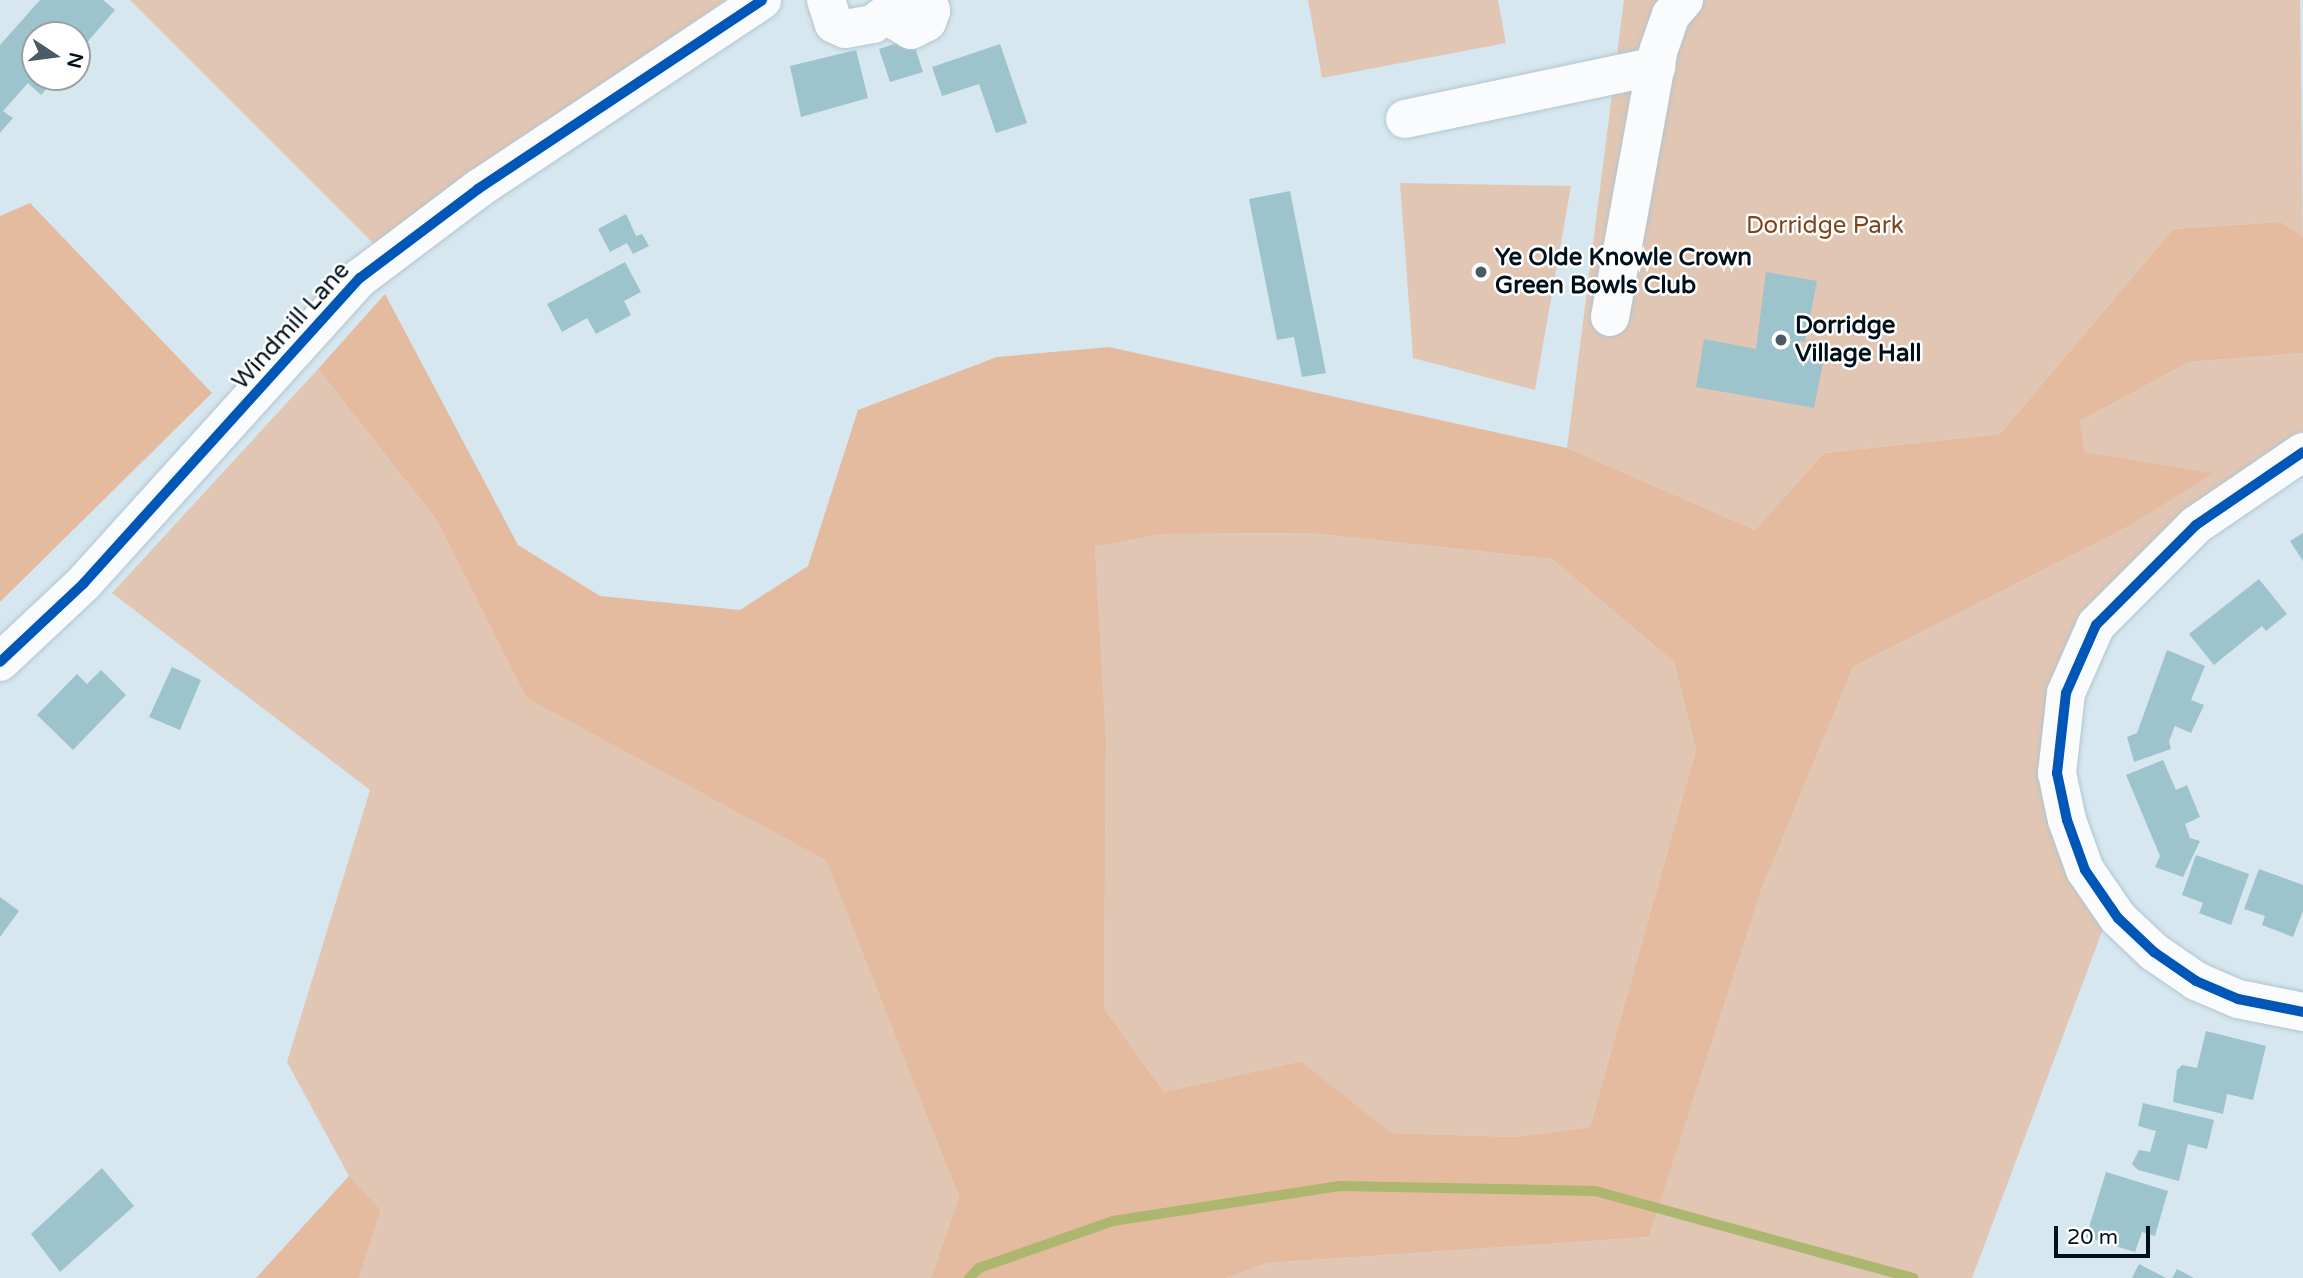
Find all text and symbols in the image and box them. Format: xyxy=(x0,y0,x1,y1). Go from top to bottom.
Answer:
north arrow xyxy=(21,21,91,91)
text: N xyxy=(62,50,87,70)
park label: Dorridge Park xyxy=(1746,212,1904,240)
place label: Ye Olde Knowle Crown Green Bowls Club xyxy=(1495,244,1752,300)
street label: Windmill Lane xyxy=(226,256,356,396)
marker: Ye Olde Knowle Crown Green Bowls Club xyxy=(1473,264,1489,280)
place label: Dorridge Village Hall xyxy=(1795,312,1921,368)
marker: Dorridge Village Hall xyxy=(1773,332,1789,348)
scale bar xyxy=(2058,1212,2154,1256)
text: 20 m xyxy=(2067,1225,2118,1250)

